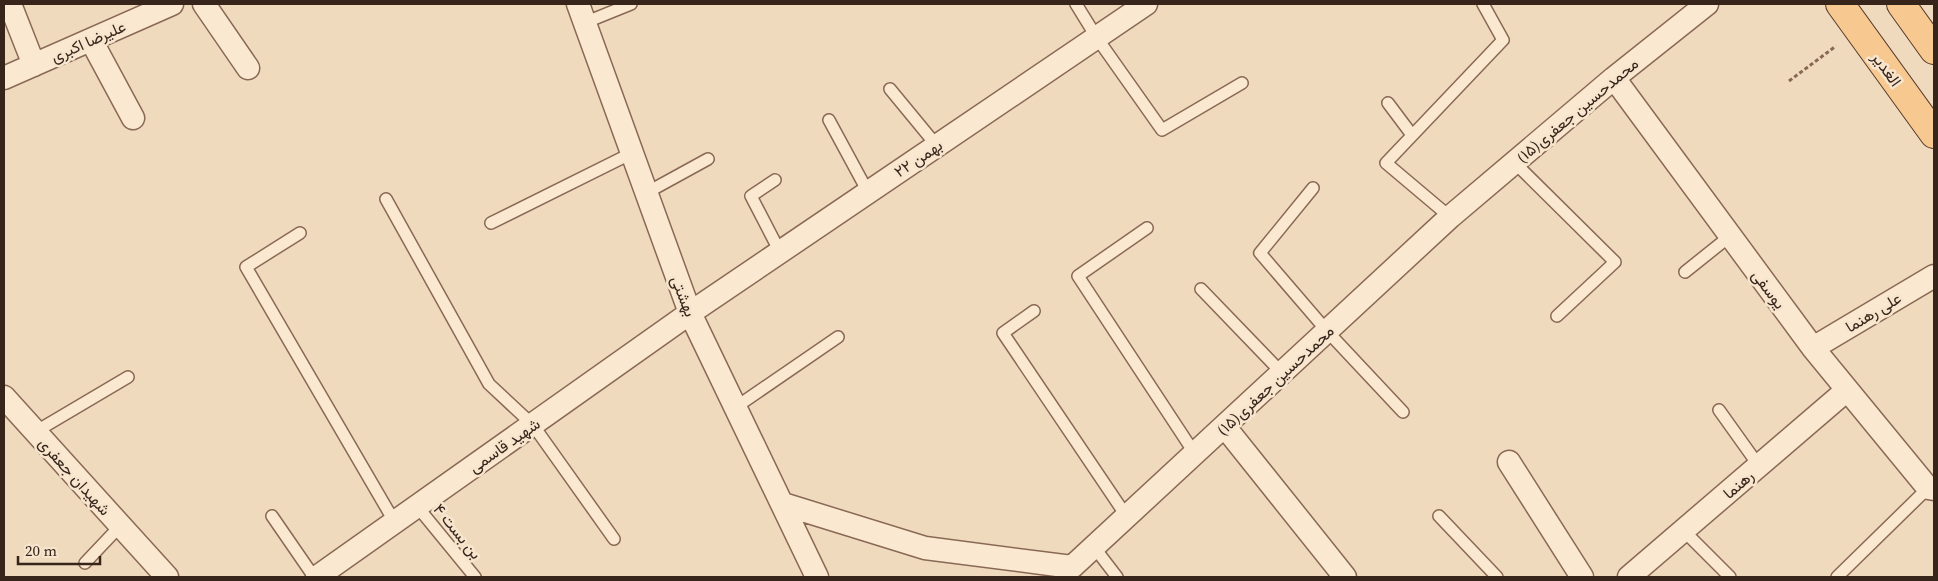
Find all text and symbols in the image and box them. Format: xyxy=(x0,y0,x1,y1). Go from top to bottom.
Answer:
street label: علیرضا اکبری xyxy=(47,15,129,67)
street label: الغدیر xyxy=(1866,46,1907,91)
street label: محمدحسین جعفری(۱۵) xyxy=(1511,52,1643,168)
street label: ۲۲ بهمن xyxy=(890,134,946,182)
street label: یوسفی xyxy=(1747,265,1791,313)
street label: بهشتی xyxy=(666,272,702,320)
street label: علی رهنما xyxy=(1841,287,1905,337)
street label: محمدحسین جعفری(۱۵) xyxy=(1211,320,1339,440)
street label: شهید قاسمی xyxy=(464,412,544,478)
street label: شهیدان جعفری xyxy=(34,432,116,520)
street label: رهنما xyxy=(1718,465,1758,503)
street label: بن بست ۴ xyxy=(429,498,487,564)
scale bar xyxy=(18,534,100,566)
text: 20 m xyxy=(25,540,57,561)

